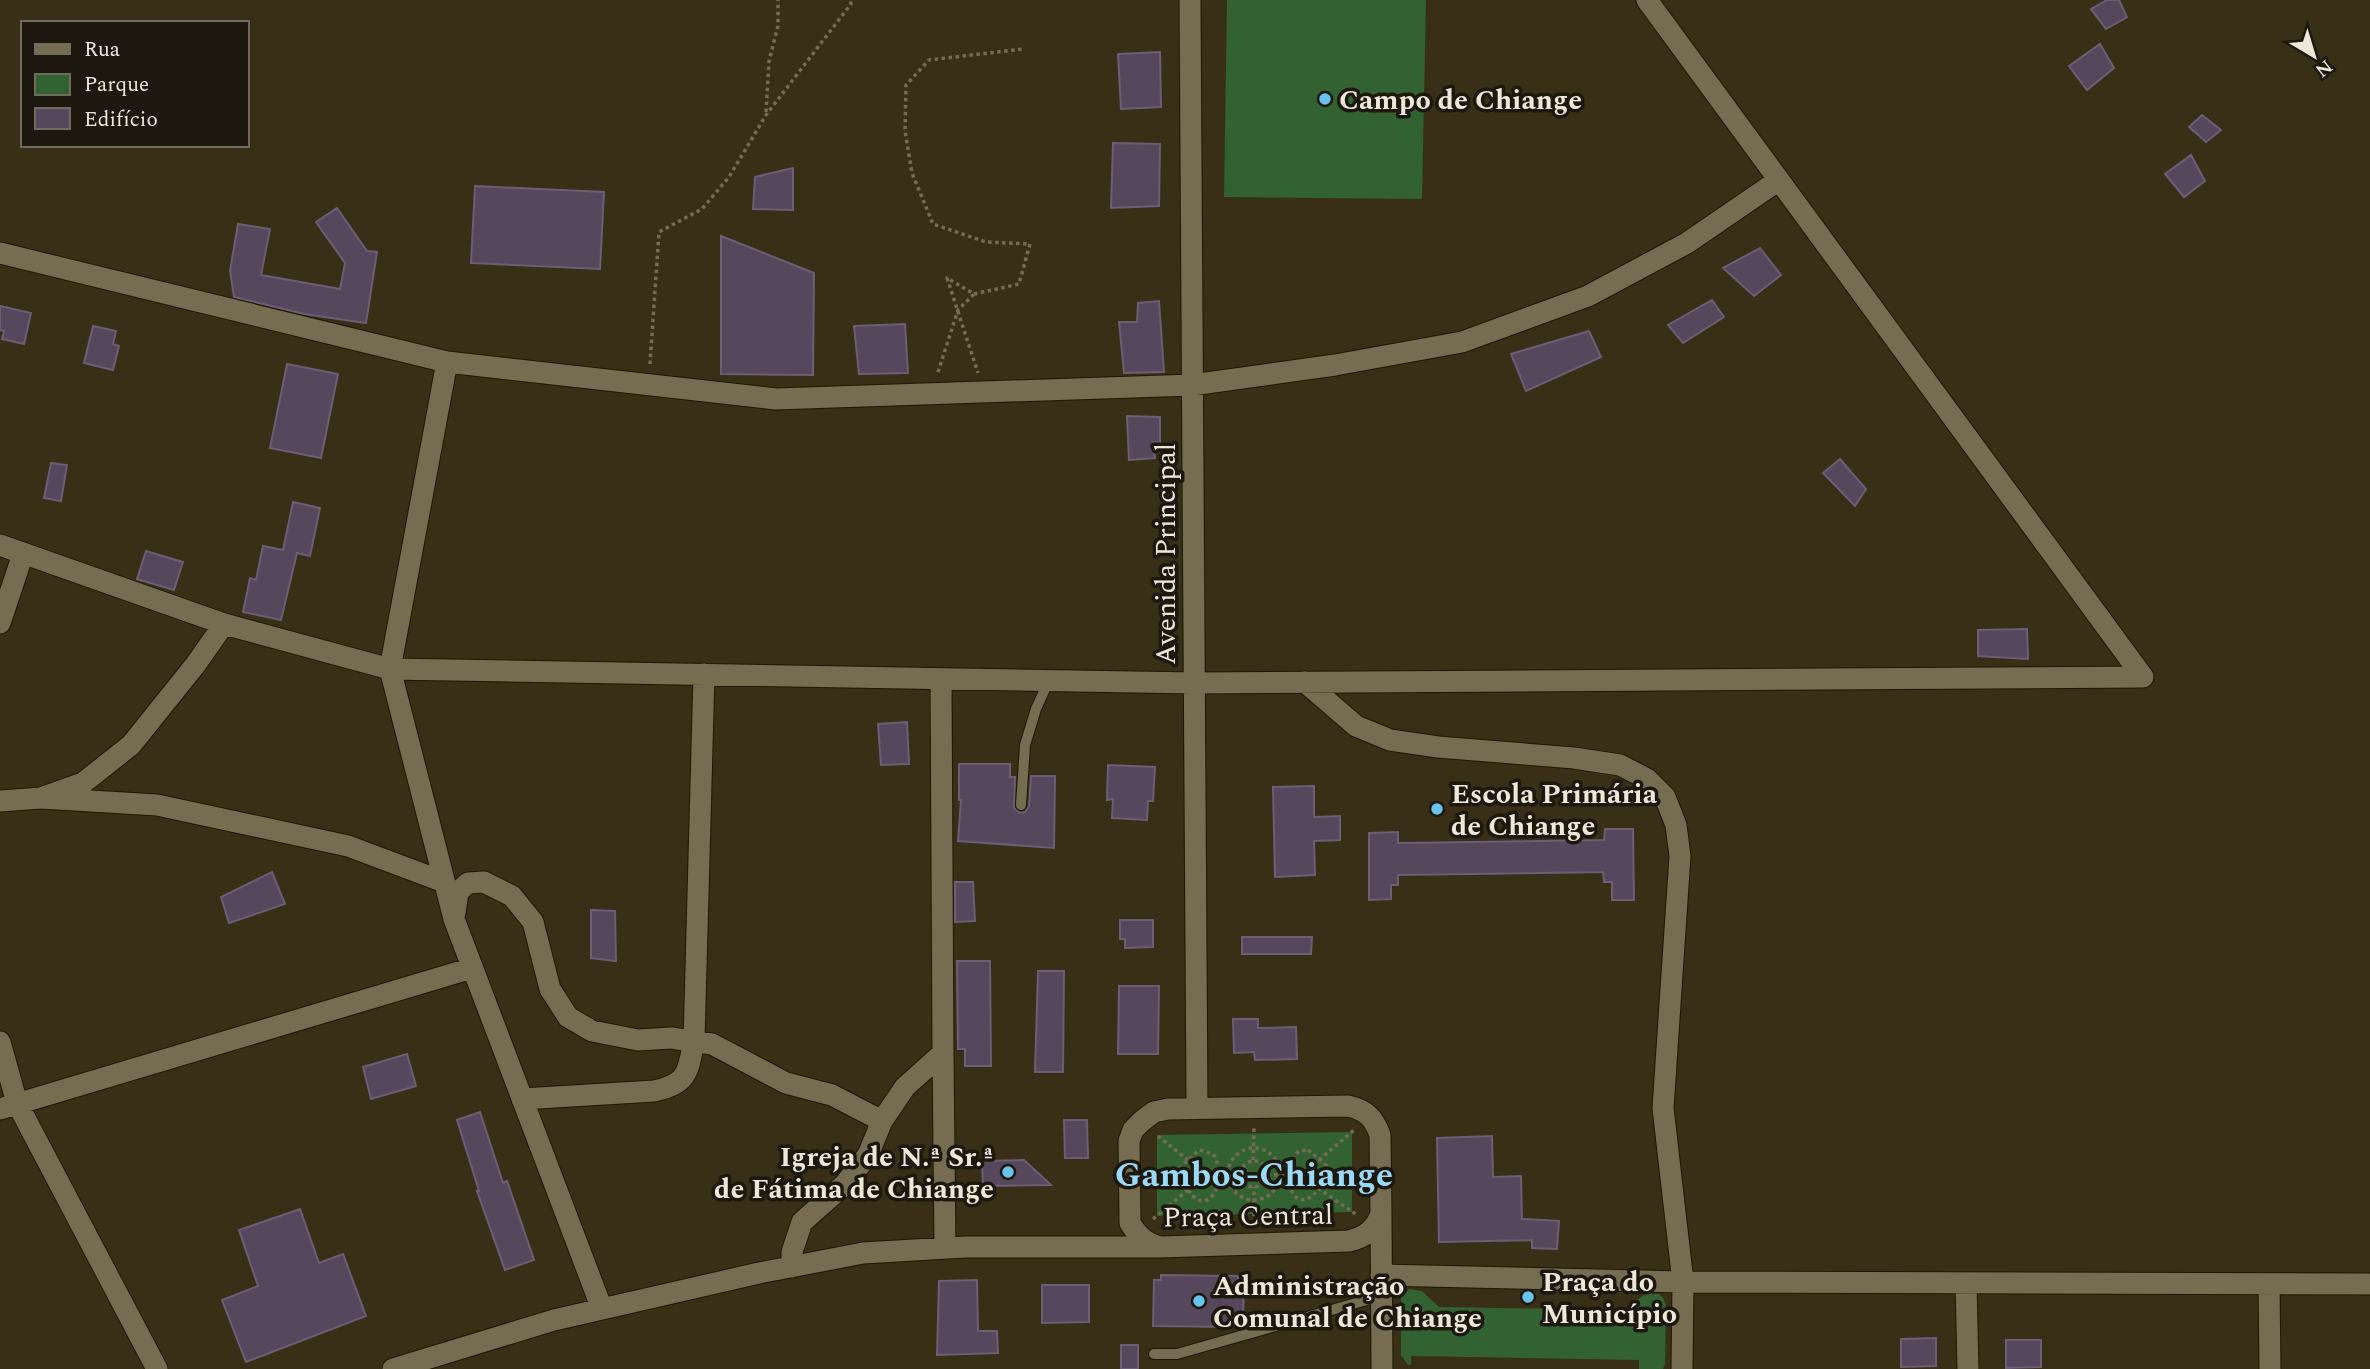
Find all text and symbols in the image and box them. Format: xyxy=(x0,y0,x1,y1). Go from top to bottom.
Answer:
legend xyxy=(21,21,248,147)
north arrow xyxy=(2279,21,2349,91)
text: Rua xyxy=(84,34,121,66)
text: N xyxy=(2309,52,2339,84)
text: Parque xyxy=(84,69,149,101)
place label: Campo de Chiange xyxy=(1339,79,1582,122)
marker: Campo de Chiange xyxy=(1317,91,1333,107)
text: Edifício xyxy=(84,104,158,136)
street label: Avenida Principal xyxy=(1145,443,1188,665)
place label: Escola Primária de Chiange xyxy=(1451,773,1658,848)
marker: Escola Primária de Chiange xyxy=(1429,801,1445,817)
place label: Igreja de N.ª Sr.ª de Fátima de Chiange xyxy=(714,1136,994,1211)
district label: Gambos-Chiange xyxy=(1115,1149,1393,1202)
marker: Igreja de N.ª Sr.ª de Fátima de Chiange xyxy=(1000,1164,1016,1180)
street label: Praça Central xyxy=(1162,1194,1334,1239)
place label: Praça do Município xyxy=(1542,1261,1677,1336)
place label: Administração Comunal de Chiange xyxy=(1213,1265,1482,1340)
marker: Praça do Município xyxy=(1520,1289,1536,1305)
marker: Administração Comunal de Chiange xyxy=(1191,1293,1207,1309)

